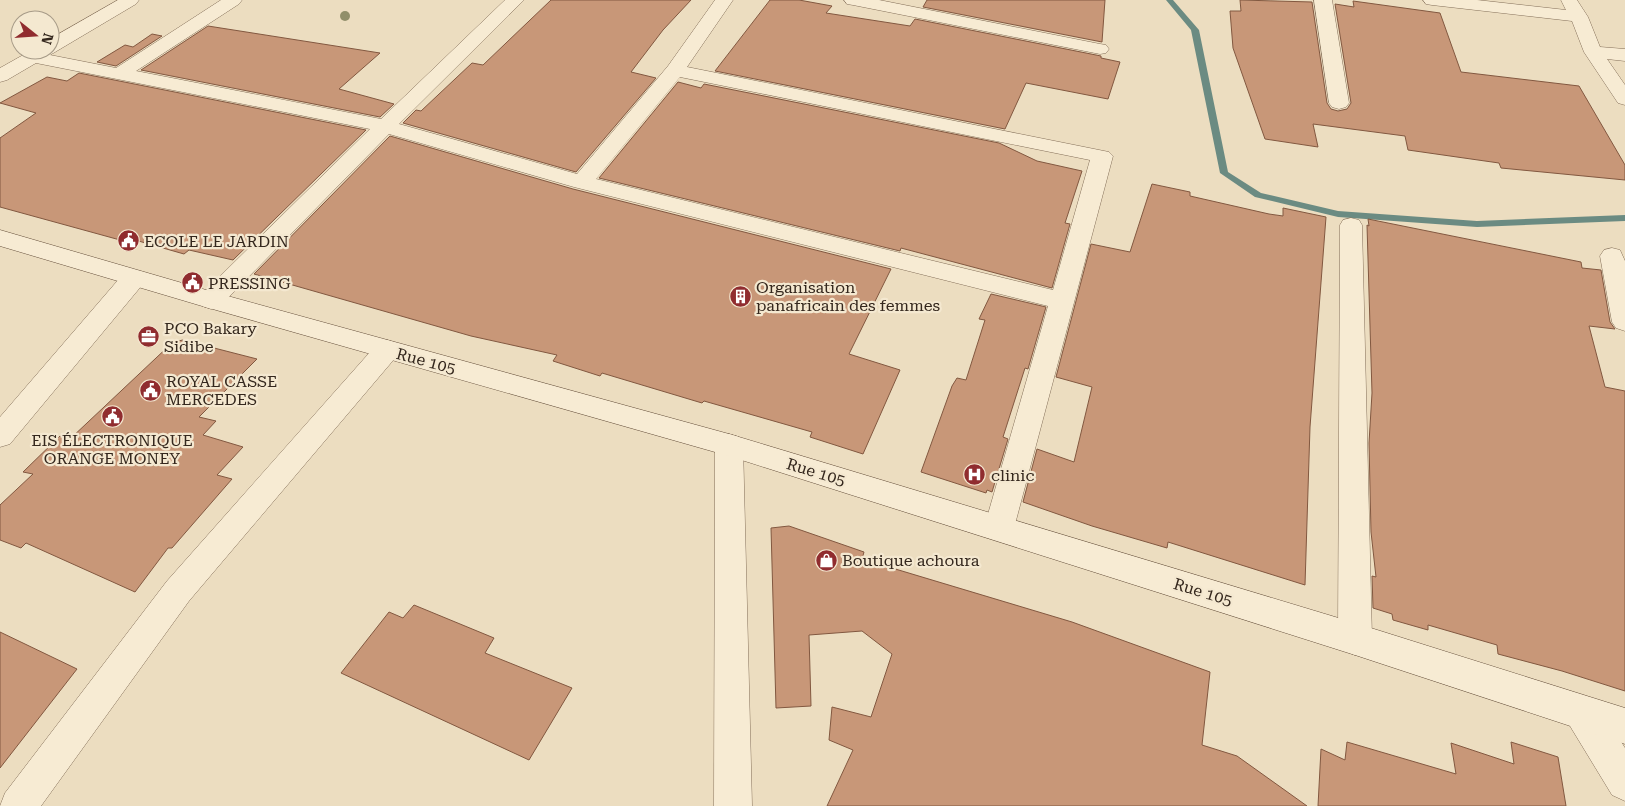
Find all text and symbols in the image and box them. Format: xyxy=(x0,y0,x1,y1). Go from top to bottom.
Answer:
north arrow xyxy=(10,10,60,60)
text: N xyxy=(38,31,57,47)
public building icon: ECOLE LE JARDIN xyxy=(116,229,140,253)
place label: ECOLE LE JARDIN xyxy=(144,232,289,251)
public building icon: PRESSING xyxy=(180,271,204,295)
place label: PRESSING xyxy=(208,274,291,293)
place label: Organisation panafricain des femmes xyxy=(756,278,941,315)
building icon: Organisation panafricain des femmes xyxy=(728,284,752,308)
place label: PCO Bakary Sidibe xyxy=(164,319,257,356)
office icon: PCO Bakary Sidibe xyxy=(136,325,160,349)
street label: Rue 105 xyxy=(394,344,458,378)
place label: ROYAL CASSE MERCEDES xyxy=(166,372,277,409)
public building icon: ROYAL CASSE MERCEDES xyxy=(138,378,162,402)
public building icon: EIS ÉLECTRONIQUE ORANGE MONEY xyxy=(100,404,124,428)
place label: EIS ÉLECTRONIQUE ORANGE MONEY xyxy=(31,431,193,468)
street label: Rue 105 xyxy=(784,454,848,490)
hospital icon: clinic xyxy=(963,463,987,487)
place label: clinic xyxy=(991,466,1034,485)
shop icon: Boutique achoura xyxy=(814,548,838,572)
place label: Boutique achoura xyxy=(842,551,980,570)
street label: Rue 105 xyxy=(1171,574,1235,610)

